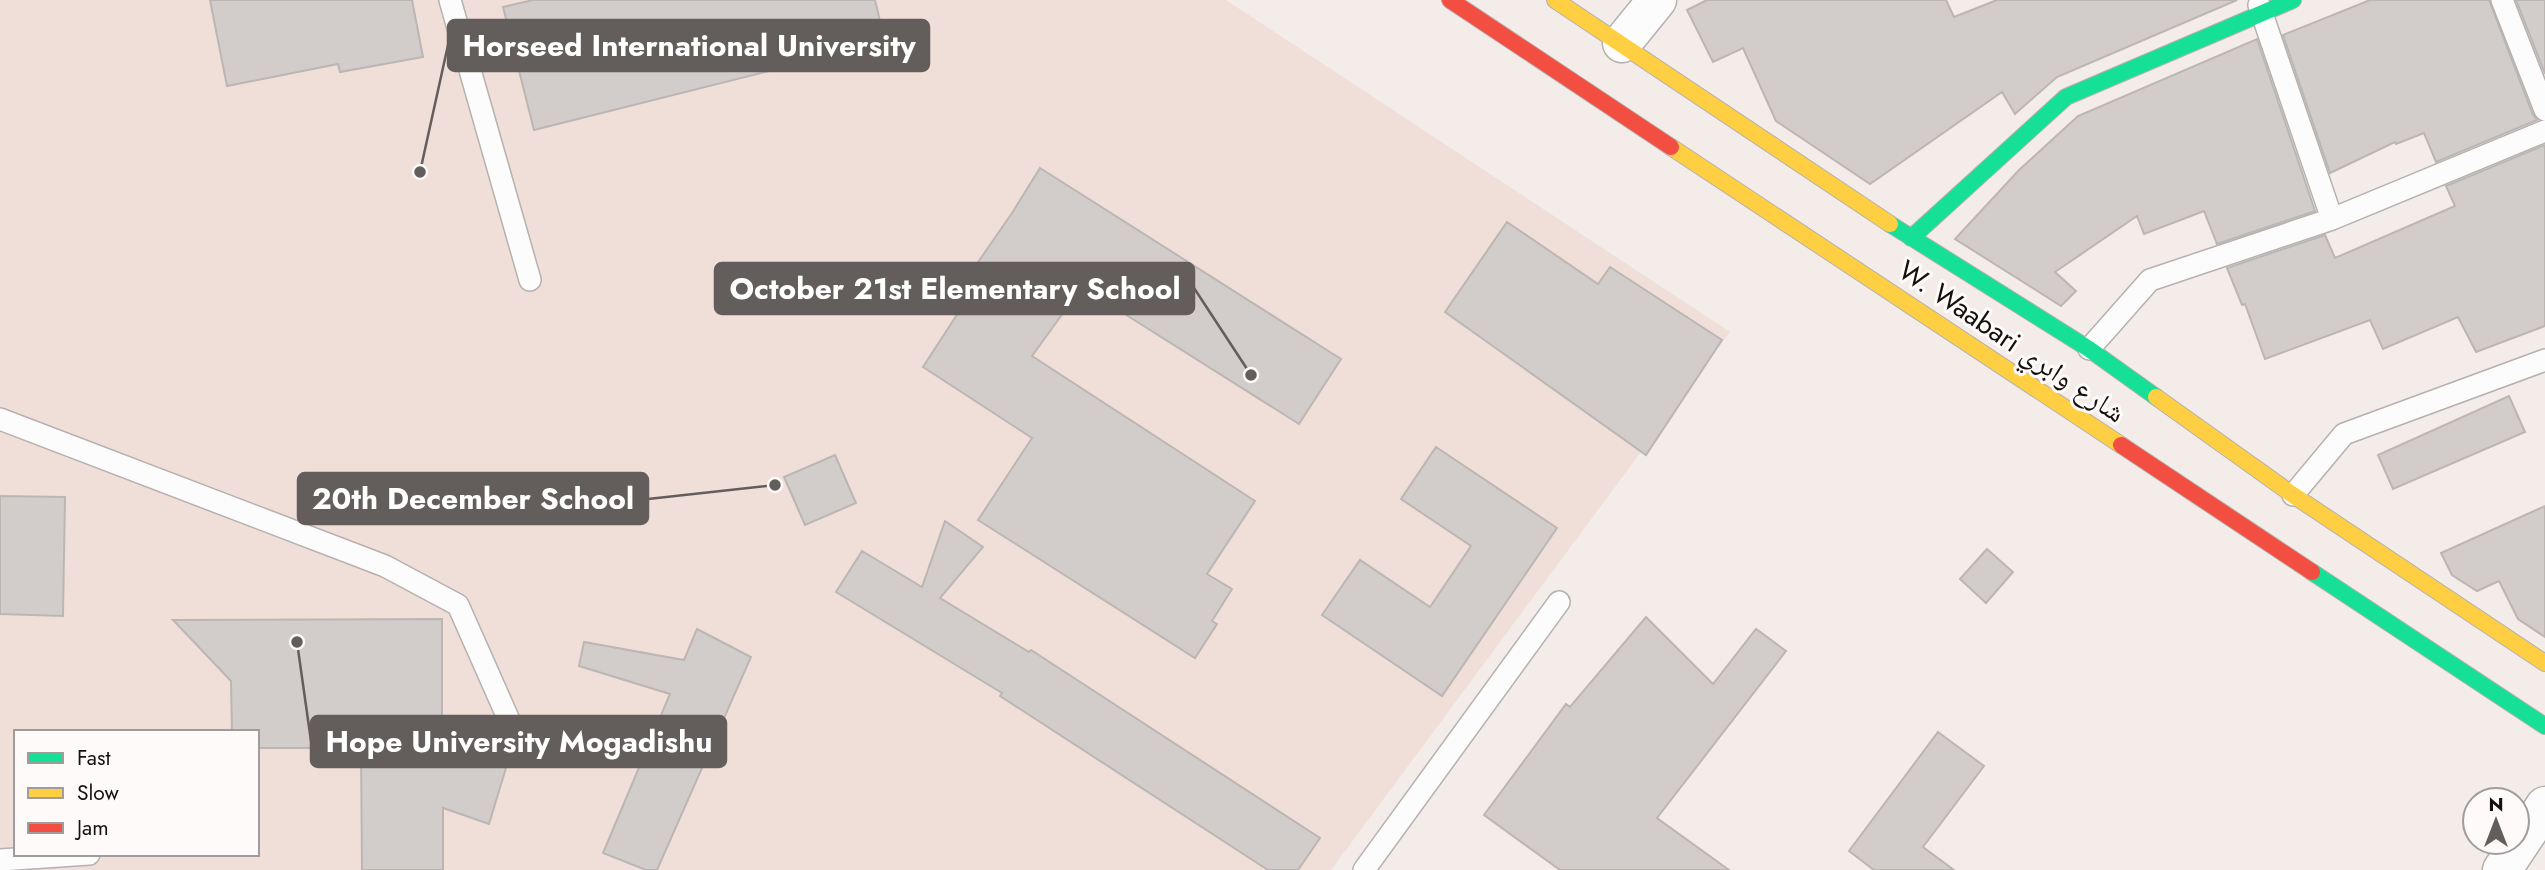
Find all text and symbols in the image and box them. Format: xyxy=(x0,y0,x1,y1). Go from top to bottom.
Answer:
callout: Horseed International University xyxy=(448,20,929,71)
text: Horseed International University xyxy=(462,24,916,67)
street label: W. Waabari شارع وابري xyxy=(1889,250,2133,435)
callout: October 21st Elementary School xyxy=(715,263,1194,314)
text: October 21st Elementary School xyxy=(729,267,1181,310)
callout: 20th December School xyxy=(298,473,648,524)
text: 20th December School xyxy=(312,477,634,520)
callout: Hope University Mogadishu xyxy=(311,716,726,767)
text: Hope University Mogadishu xyxy=(325,720,713,763)
legend xyxy=(14,730,259,856)
text: Fast xyxy=(77,743,110,773)
text: Slow xyxy=(77,778,119,808)
north arrow xyxy=(2461,786,2531,856)
text: N xyxy=(2488,791,2504,818)
text: Jam xyxy=(74,813,109,843)

